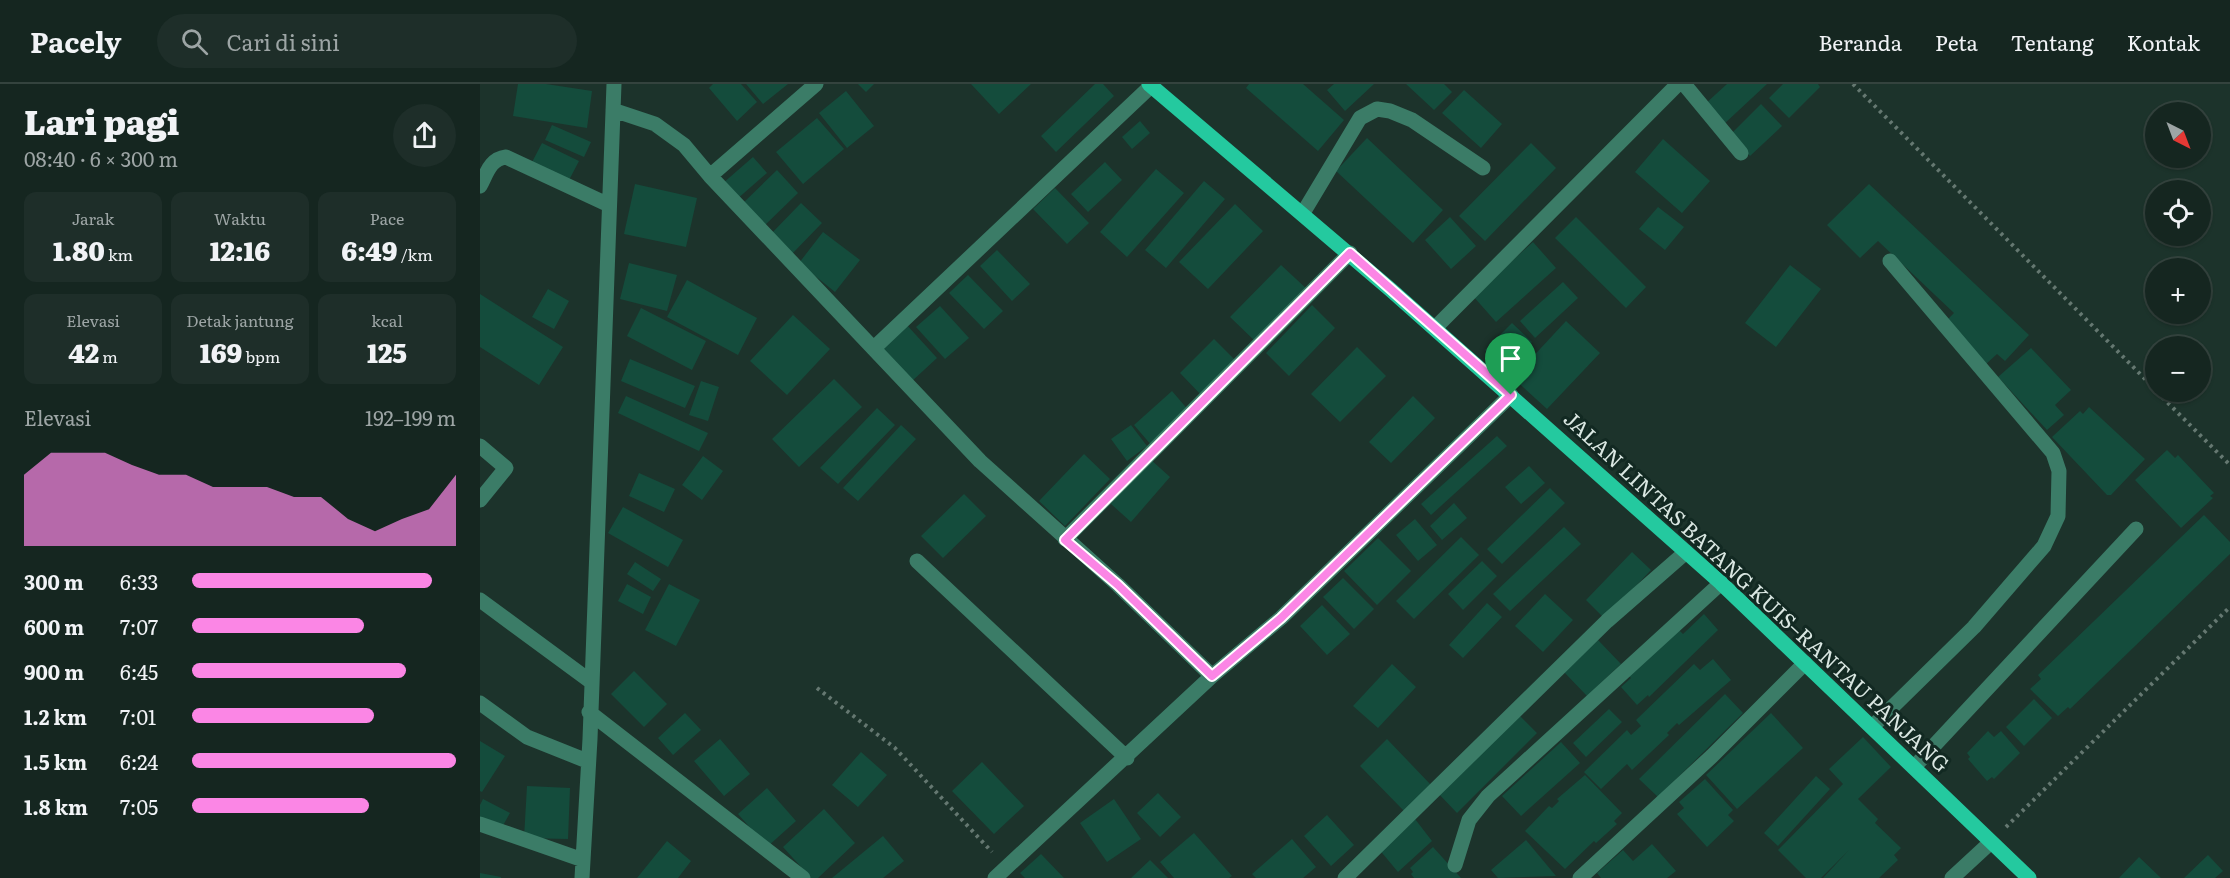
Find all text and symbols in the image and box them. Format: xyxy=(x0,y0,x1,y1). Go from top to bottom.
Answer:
search box xyxy=(157,14,577,68)
text: Pacely xyxy=(30,20,121,62)
icon: search xyxy=(178,25,211,58)
text: Cari di sini xyxy=(226,25,340,58)
text: Beranda xyxy=(1818,26,1902,57)
text: Peta xyxy=(1935,26,1978,57)
text: Tentang xyxy=(2011,26,2094,57)
text: Kontak xyxy=(2127,26,2200,57)
text: Lari pagi xyxy=(24,96,179,145)
north arrow xyxy=(2145,102,2211,168)
map controls xyxy=(2145,102,2211,402)
button: share xyxy=(393,104,456,167)
text: 08:40 · 6 × 300 m xyxy=(24,143,178,173)
button: locate xyxy=(2145,180,2211,246)
text: Jarak xyxy=(72,206,114,230)
text: Waktu xyxy=(214,206,266,230)
text: Pace xyxy=(370,206,404,230)
text: 1.80 xyxy=(53,230,105,269)
text: 12:16 xyxy=(210,230,270,269)
text: 6:49 xyxy=(341,230,398,269)
text: km xyxy=(105,242,133,266)
text: /km xyxy=(398,242,433,266)
button: + xyxy=(2145,258,2211,324)
text: Elevasi xyxy=(66,308,120,332)
text: Detak jantung xyxy=(186,308,294,332)
text: kcal xyxy=(371,308,403,332)
text: 42 xyxy=(68,332,99,371)
text: 169 xyxy=(200,332,242,371)
text: 125 xyxy=(367,332,407,371)
pin xyxy=(1485,333,1536,395)
button: − xyxy=(2145,336,2211,402)
icon: arrive xyxy=(1494,342,1527,375)
text: m xyxy=(99,344,118,368)
text: bpm xyxy=(242,344,280,368)
text: Elevasi xyxy=(24,402,91,432)
text: 192–199 m xyxy=(365,402,456,432)
street label: JALAN LINTAS BATANG KUIS–RANTAU PANJANG xyxy=(1558,402,1958,778)
text: 300 m xyxy=(24,566,84,596)
text: 6:33 xyxy=(120,566,158,596)
text: 600 m xyxy=(24,611,84,641)
text: 7:07 xyxy=(120,611,158,641)
text: 900 m xyxy=(24,656,84,686)
text: 6:45 xyxy=(120,656,158,686)
text: 1.2 km xyxy=(24,701,87,731)
text: 7:01 xyxy=(120,701,156,731)
text: 1.5 km xyxy=(24,746,87,776)
text: 6:24 xyxy=(120,746,158,776)
text: 1.8 km xyxy=(24,791,88,821)
text: 7:05 xyxy=(120,791,158,821)

